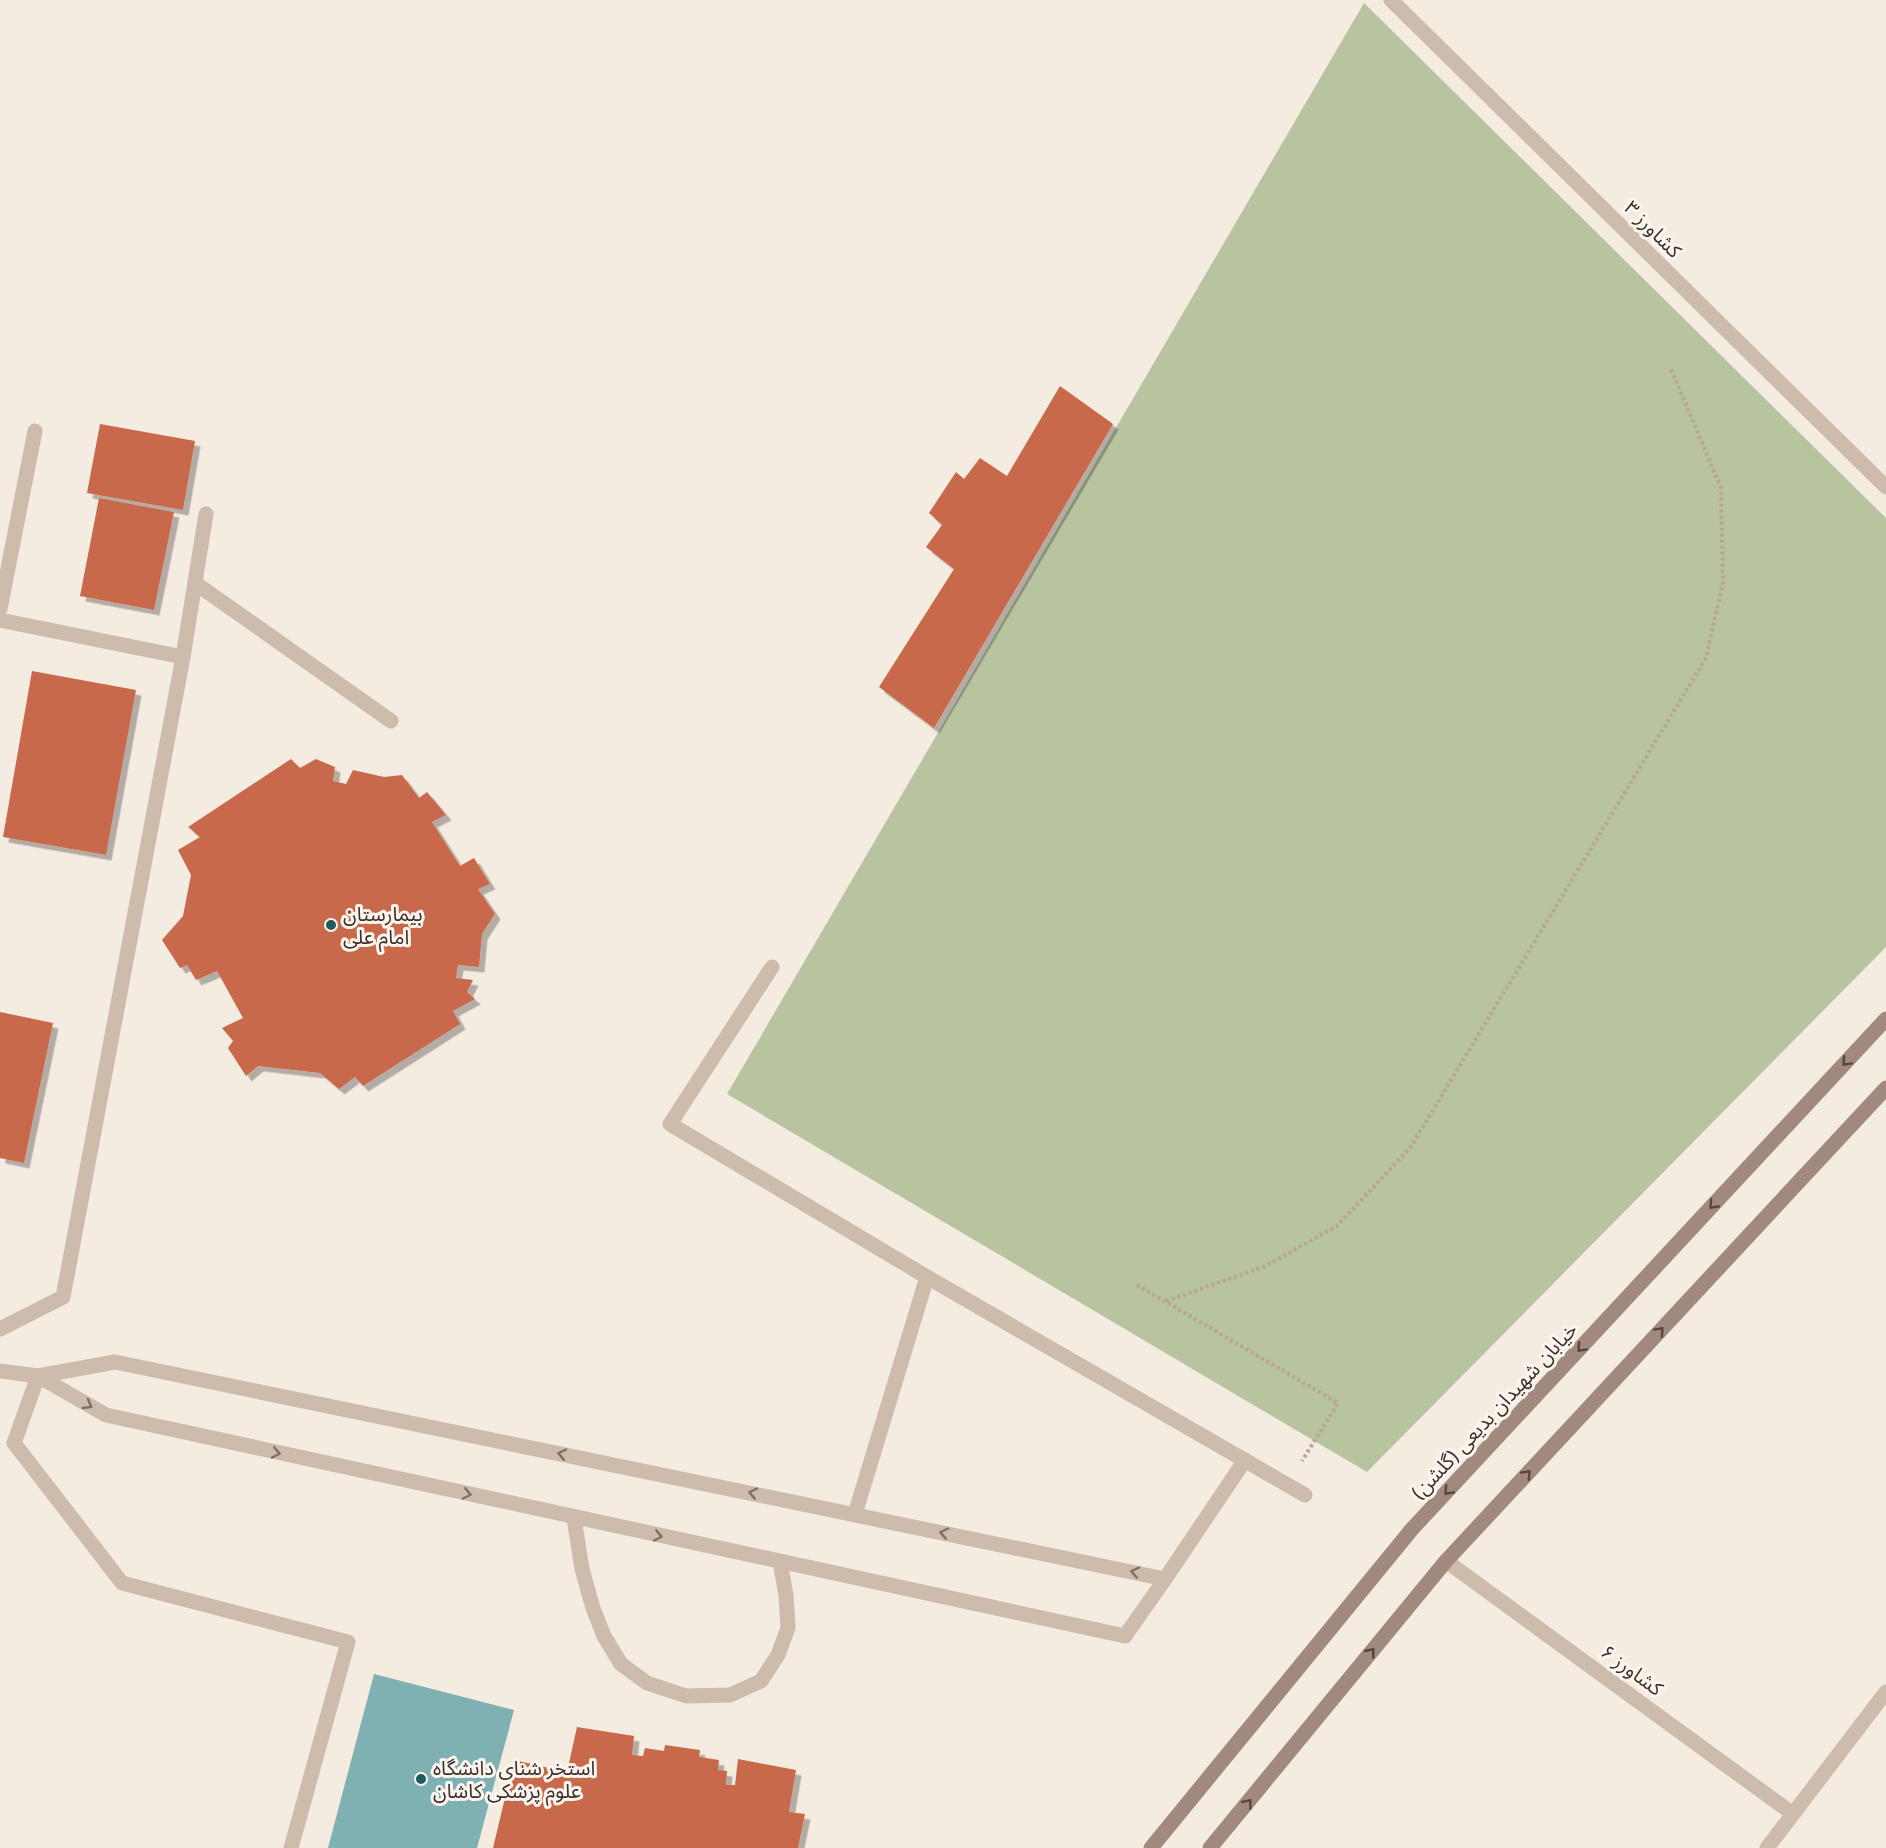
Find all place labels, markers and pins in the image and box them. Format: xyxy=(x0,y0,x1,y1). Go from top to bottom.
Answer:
place label: بیمارستان امام علی xyxy=(343,903,423,952)
marker: بیمارستان امام علی xyxy=(324,918,338,932)
place label: استخر شنای دانشگاه علوم پزشکی کاشان xyxy=(433,1757,595,1806)
marker: استخر شنای دانشگاه علوم پزشکی کاشان xyxy=(414,1772,428,1786)

